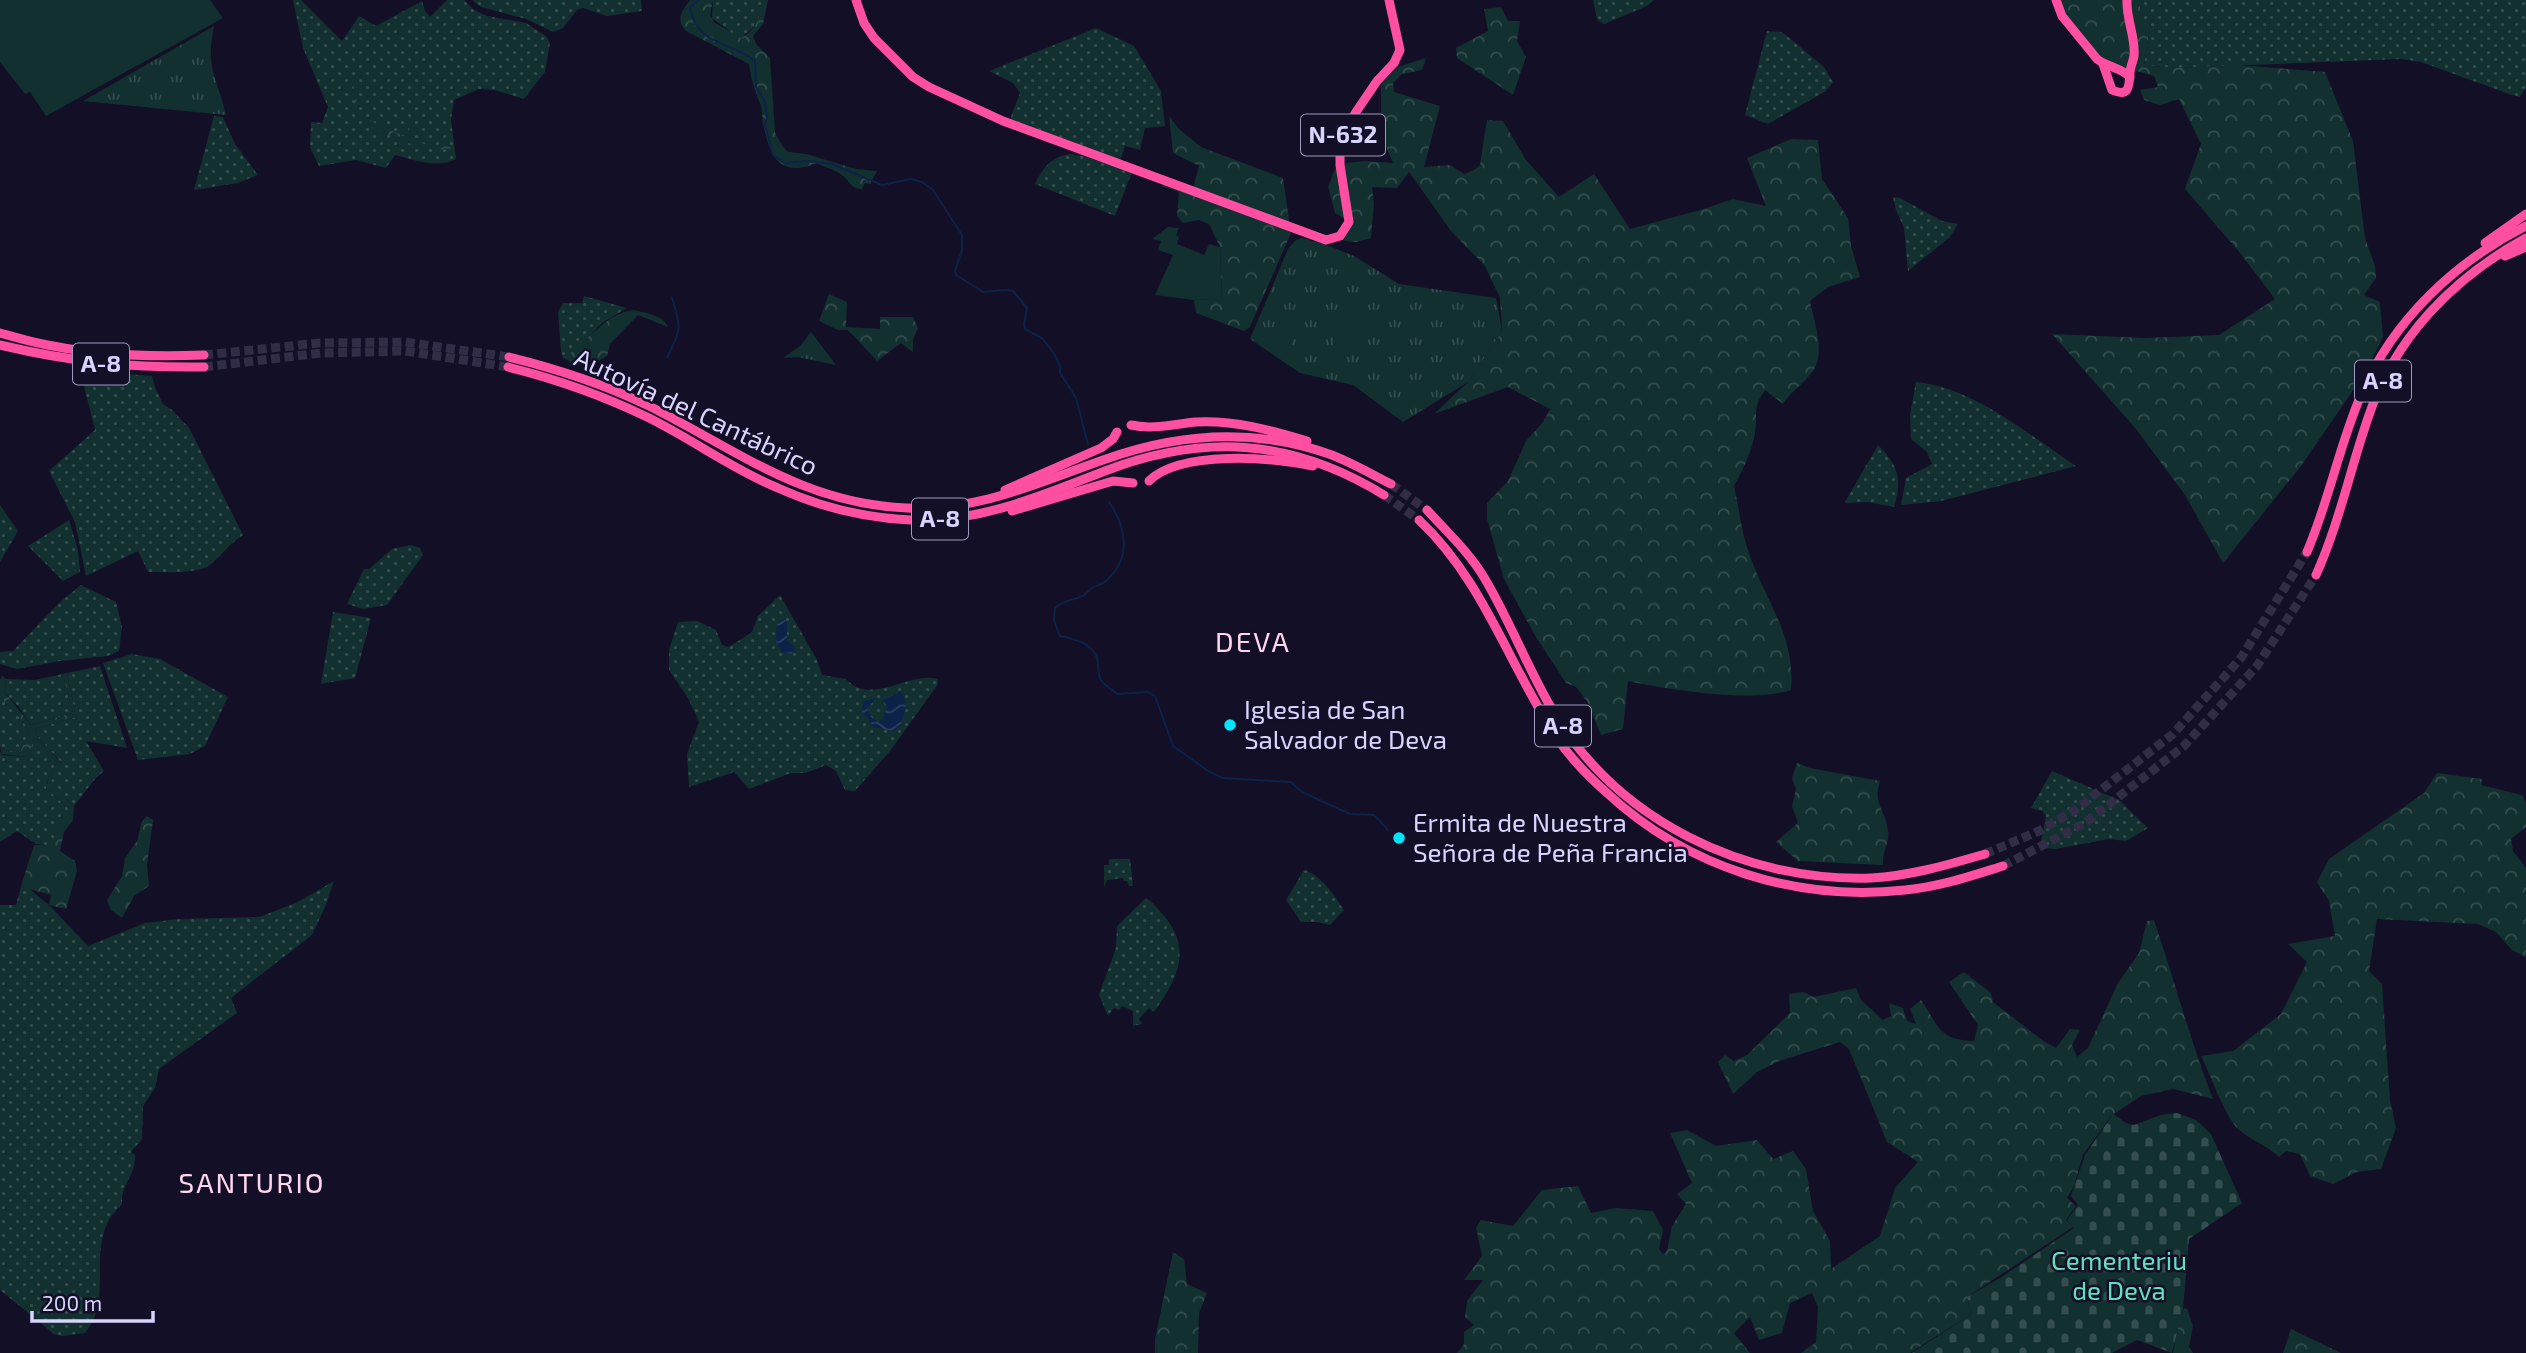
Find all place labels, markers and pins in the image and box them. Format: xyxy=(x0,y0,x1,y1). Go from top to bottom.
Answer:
place label: Iglesia de San Salvador de Deva xyxy=(1244,693,1447,754)
marker: Iglesia de San Salvador de Deva xyxy=(1222,717,1238,733)
place label: Ermita de Nuestra Señora de Peña Francia xyxy=(1413,806,1688,867)
marker: Ermita de Nuestra Señora de Peña Francia xyxy=(1391,830,1407,846)

